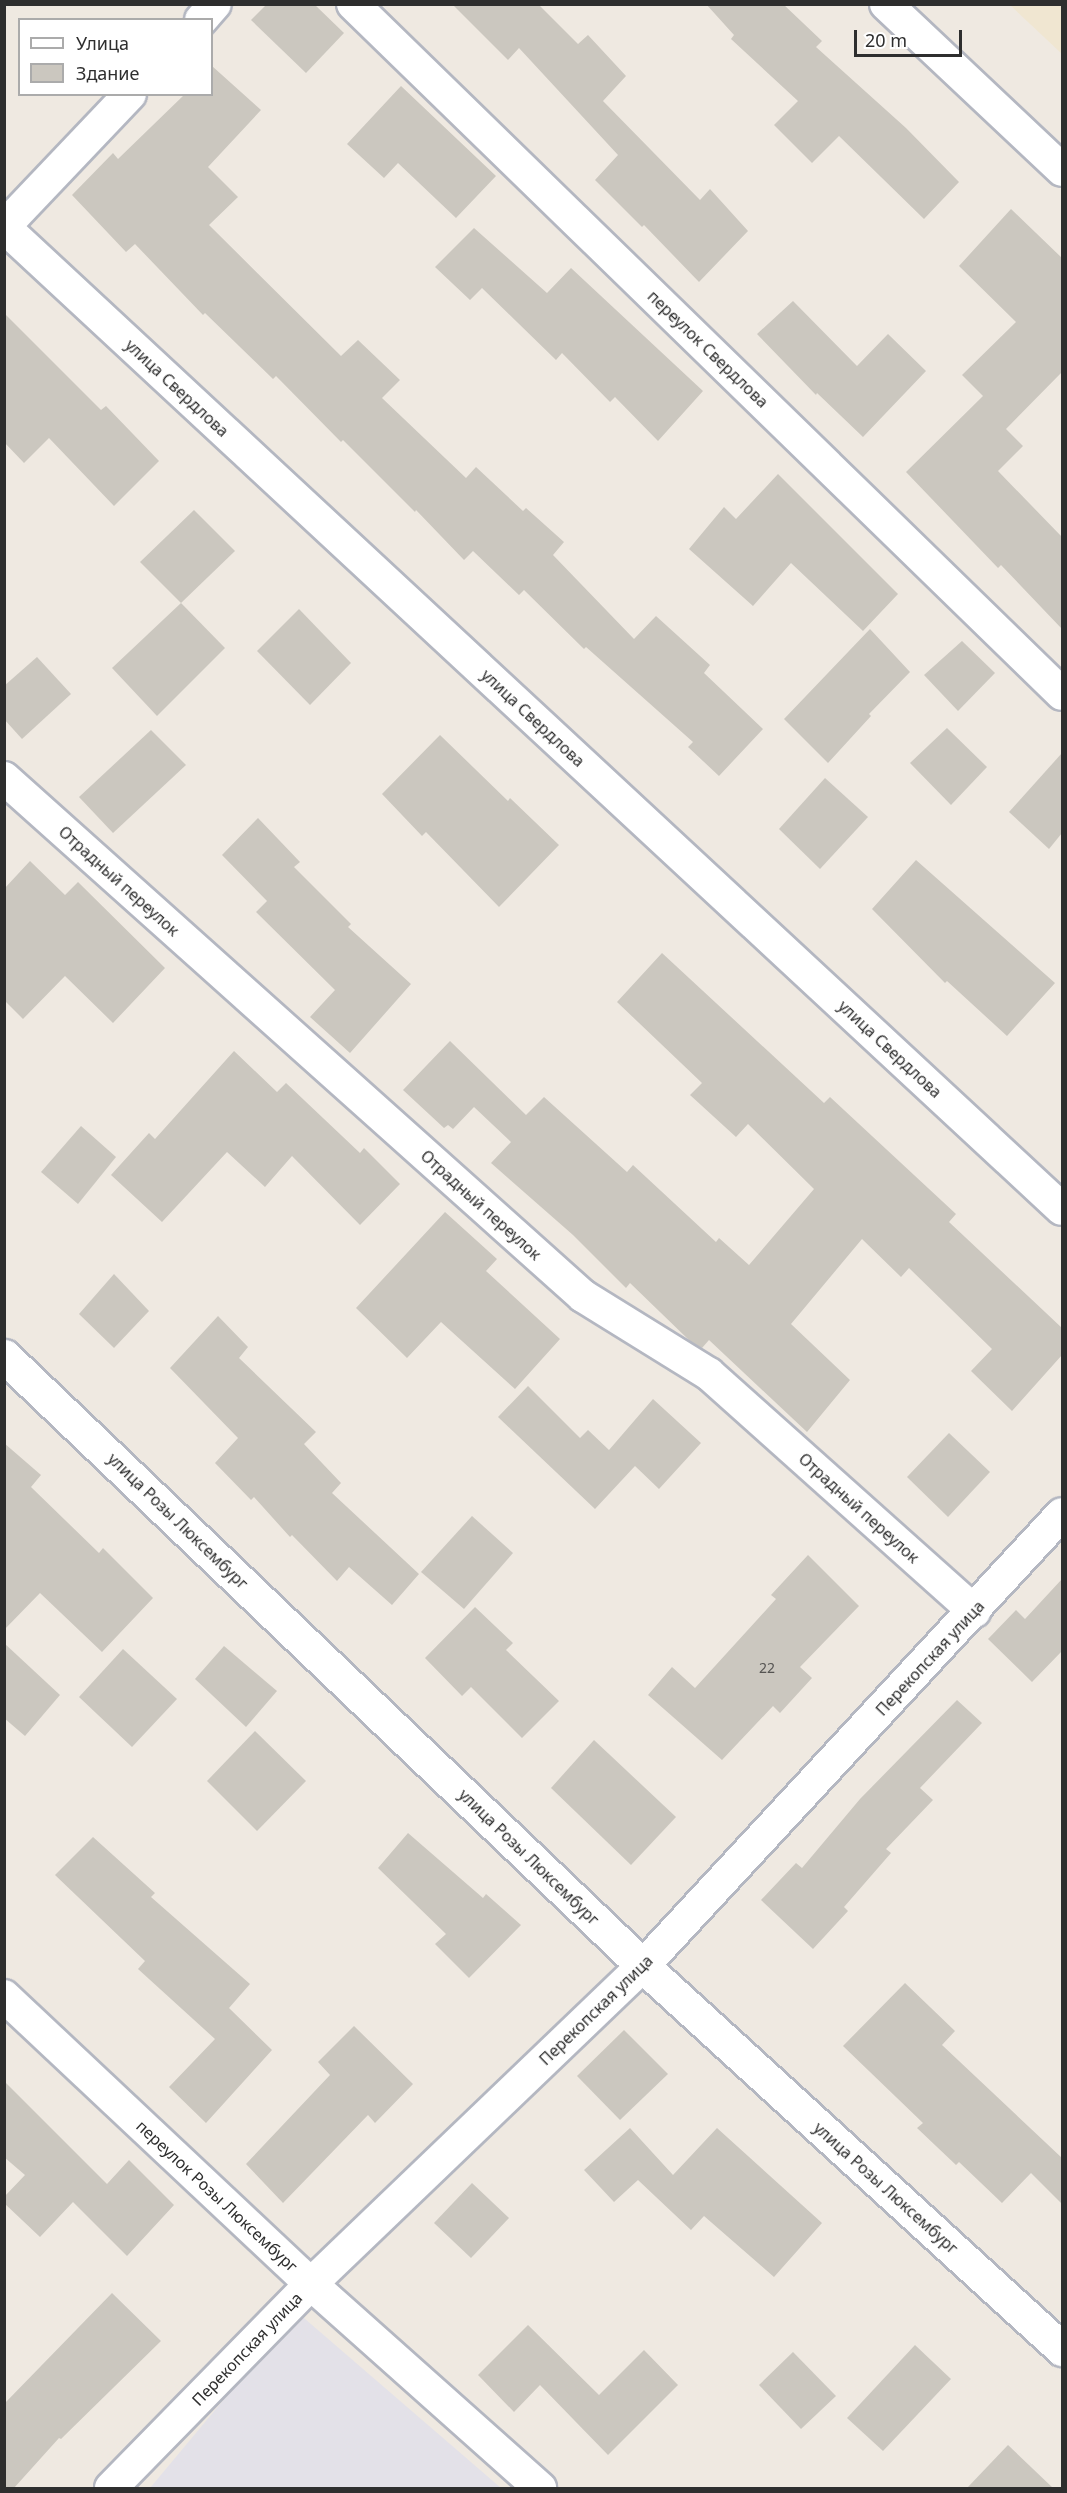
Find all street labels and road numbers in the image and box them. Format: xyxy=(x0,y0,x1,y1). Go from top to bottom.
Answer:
street label: переулок Свердлова xyxy=(644,287,772,411)
street label: улица Свердлова xyxy=(121,335,233,441)
street label: улица Свердлова xyxy=(477,665,589,771)
street label: Отрадный переулок xyxy=(55,822,183,940)
street label: улица Свердлова xyxy=(834,996,946,1102)
street label: Отрадный переулок xyxy=(417,1146,545,1264)
street label: улица Розы Люксембург xyxy=(104,1449,252,1593)
street label: Отрадный переулок xyxy=(795,1449,923,1567)
street label: Перекопская улица xyxy=(872,1597,988,1719)
street label: улица Розы Люксембург xyxy=(455,1785,603,1929)
street label: Перекопская улица xyxy=(535,1951,657,2069)
street label: переулок Розы Люксембург xyxy=(132,2116,302,2276)
street label: улица Розы Люксембург xyxy=(810,2118,962,2258)
street label: Перекопская улица xyxy=(188,2288,306,2410)

